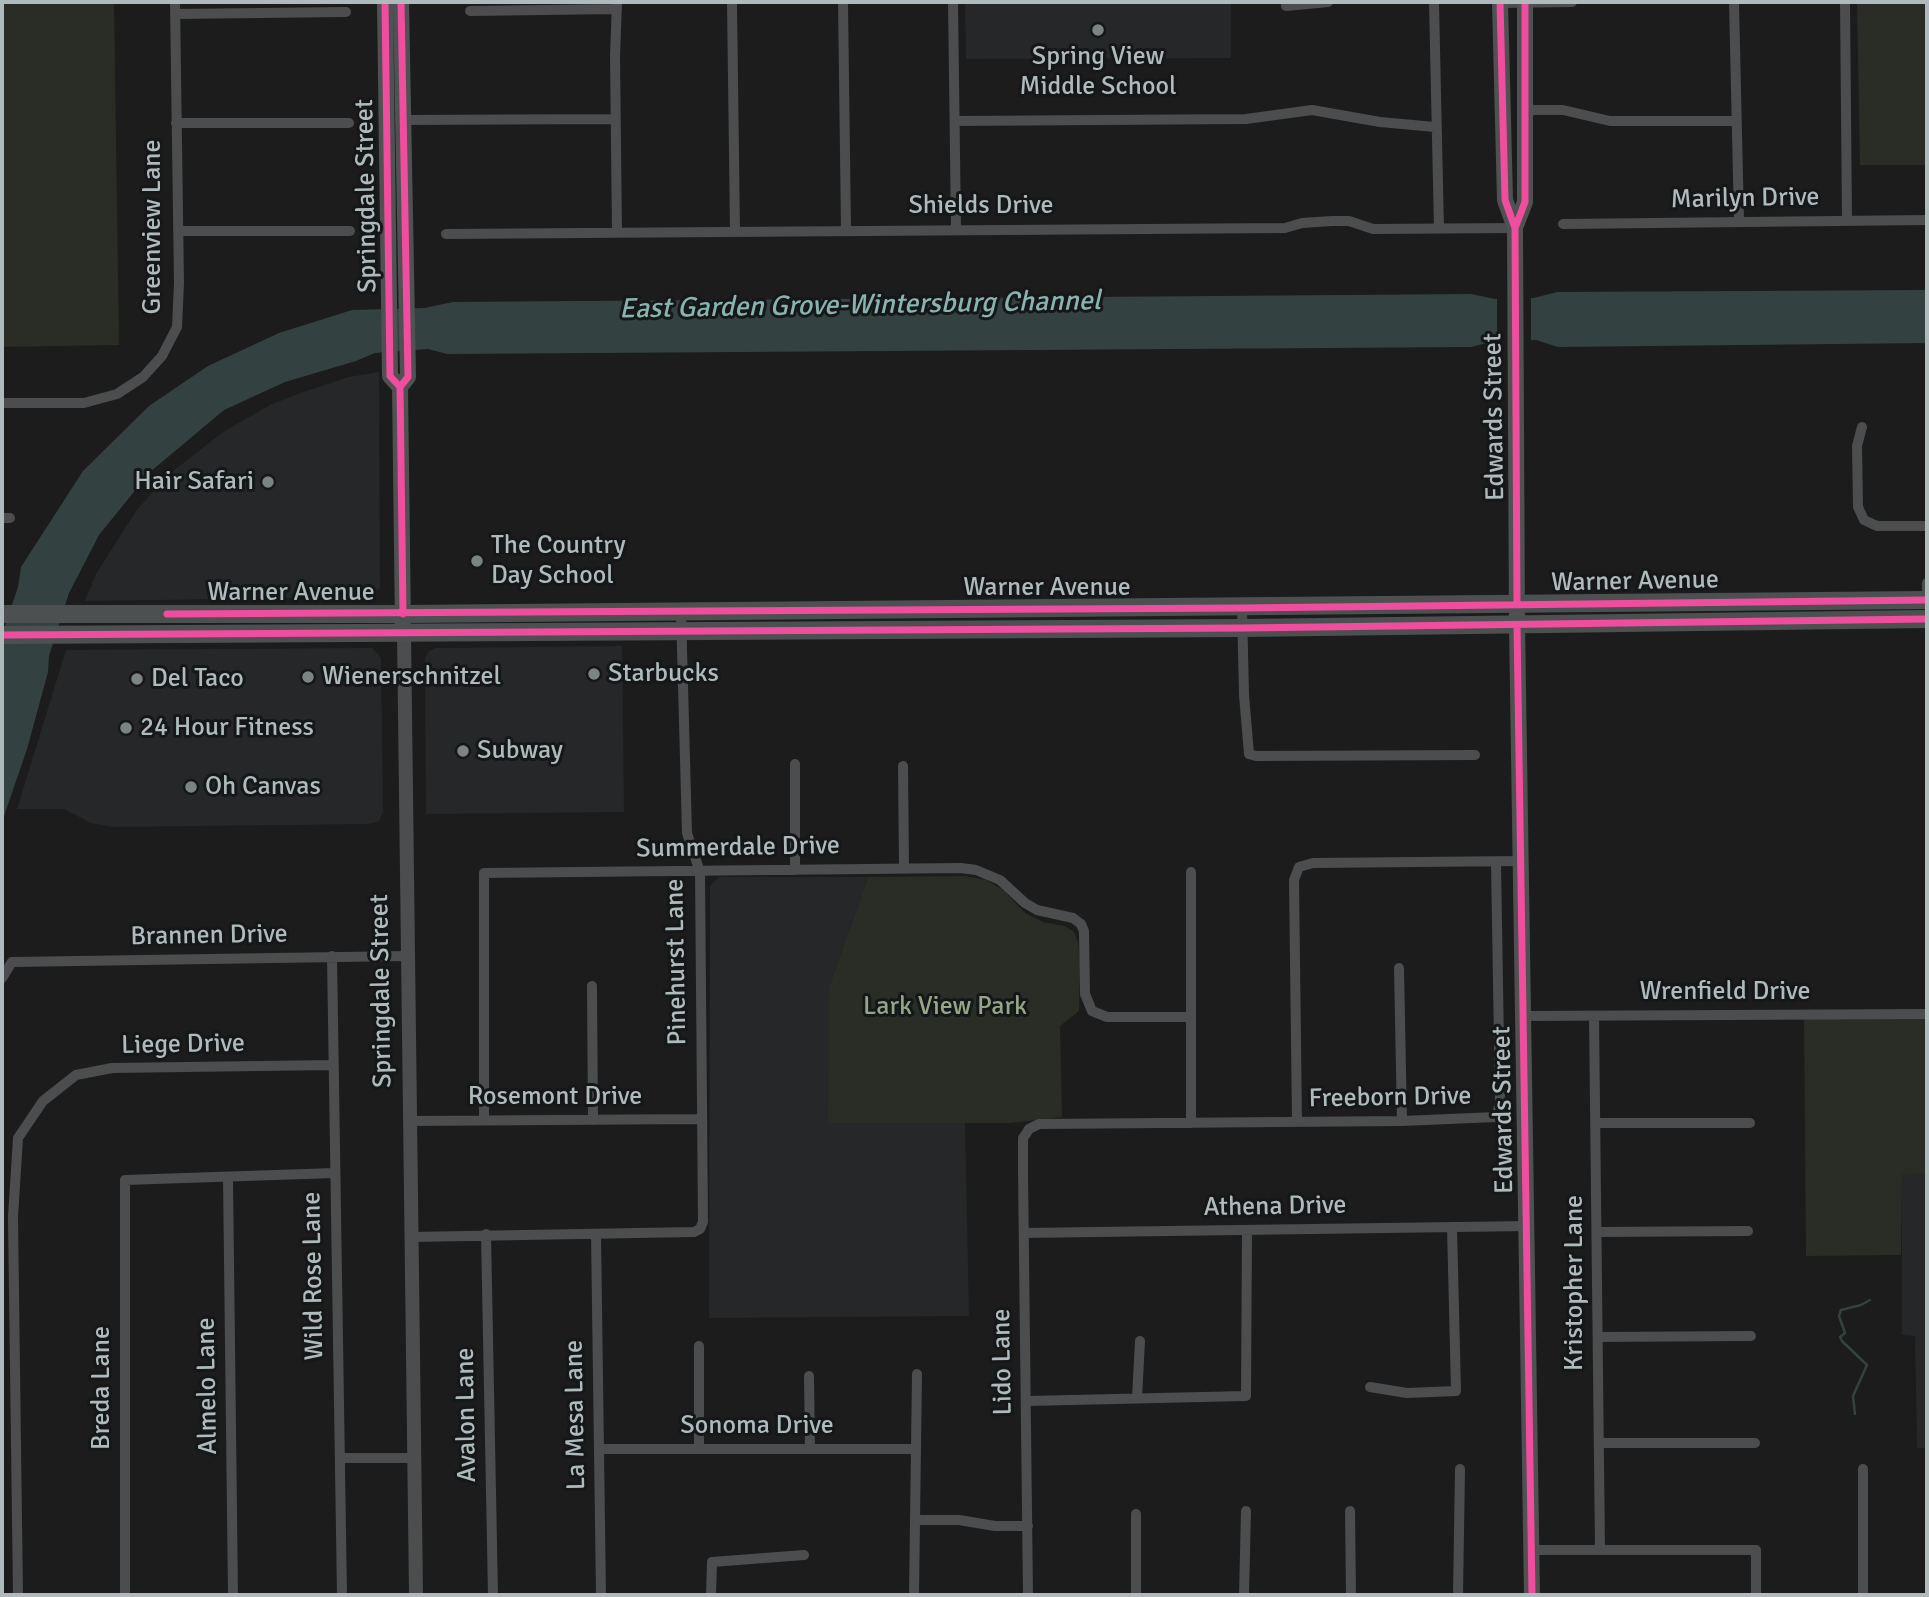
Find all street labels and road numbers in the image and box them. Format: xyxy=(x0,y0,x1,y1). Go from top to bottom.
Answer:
street label: Springdale Street xyxy=(350,99,384,293)
street label: Greenview Lane xyxy=(137,139,169,315)
street label: Marilyn Drive xyxy=(1670,182,1820,216)
street label: Shields Drive xyxy=(908,190,1054,222)
street label: Edwards Street xyxy=(1478,333,1512,501)
street label: Warner Avenue xyxy=(1551,565,1719,599)
street label: Warner Avenue xyxy=(963,572,1131,604)
street label: Warner Avenue xyxy=(207,577,375,609)
street label: Summerdale Drive xyxy=(636,831,840,865)
street label: Pinehurst Lane xyxy=(660,878,694,1046)
street label: Springdale Street xyxy=(365,894,399,1088)
street label: Brannen Drive xyxy=(130,919,288,953)
street label: Wrenfield Drive xyxy=(1639,976,1811,1008)
street label: Edwards Street xyxy=(1487,1026,1521,1194)
street label: Liege Drive xyxy=(121,1028,245,1062)
street label: Rosemont Drive xyxy=(468,1081,642,1113)
street label: Freeborn Drive xyxy=(1308,1081,1472,1115)
street label: Athena Drive xyxy=(1203,1190,1347,1224)
street label: Wild Rose Lane xyxy=(297,1191,331,1361)
street label: Kristopher Lane xyxy=(1559,1195,1591,1371)
street label: Lido Lane xyxy=(986,1308,1020,1416)
street label: Almelo Lane xyxy=(191,1317,225,1455)
street label: Breda Lane xyxy=(86,1326,118,1450)
street label: La Mesa Lane xyxy=(559,1340,593,1490)
street label: Avalon Lane xyxy=(450,1347,484,1483)
street label: Sonoma Drive xyxy=(680,1410,834,1442)

